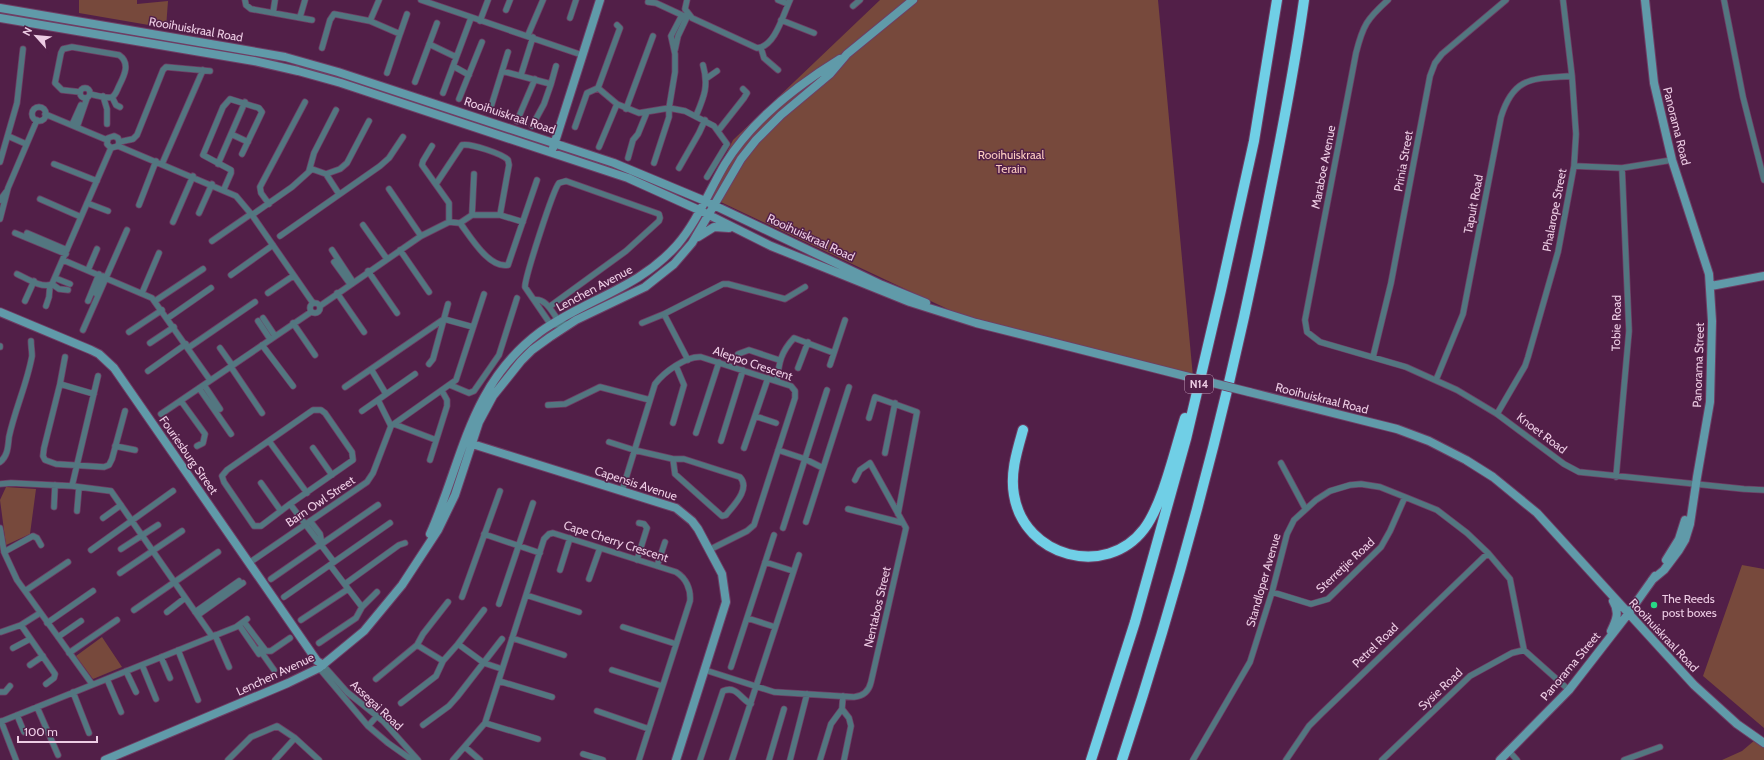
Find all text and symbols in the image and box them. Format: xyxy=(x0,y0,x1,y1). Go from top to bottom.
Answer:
street label: Rooihuiskraal Road xyxy=(148,13,244,45)
north arrow xyxy=(16,16,56,56)
text: N xyxy=(19,25,35,38)
street label: Panorama Road xyxy=(1660,85,1694,167)
street label: Rooihuiskraal Road xyxy=(462,93,558,137)
street label: Maraboe Avenue xyxy=(1308,124,1338,210)
street label: Prinia Street xyxy=(1390,129,1416,193)
park label: Rooihuiskraal Terain xyxy=(978,147,1044,176)
street label: Phalarope Street xyxy=(1539,167,1569,253)
street label: Tapuit Road xyxy=(1460,173,1486,235)
street label: Rooihuiskraal Road xyxy=(765,210,857,264)
street label: Lenchen Avenue xyxy=(553,262,635,314)
street label: Tobie Road xyxy=(1608,295,1624,351)
street label: Panorama Street xyxy=(1689,322,1707,408)
street label: Aleppo Crescent xyxy=(711,342,795,384)
road number: N14 xyxy=(1185,375,1213,393)
street label: Rooihuiskraal Road xyxy=(1274,379,1370,417)
street label: Knoet Road xyxy=(1514,409,1570,457)
street label: Fouriesburg Street xyxy=(156,413,222,497)
street label: Capensis Avenue xyxy=(593,463,679,503)
street label: Barn Owl Street xyxy=(282,472,358,530)
street label: Cape Cherry Crescent xyxy=(562,517,670,565)
street label: Standloper Avenue xyxy=(1242,531,1284,629)
street label: Sterretjie Road xyxy=(1313,534,1377,596)
street label: Nentabos Street xyxy=(860,565,894,649)
place label: The Reeds post boxes xyxy=(1662,591,1717,620)
street label: Rooihuiskraal Road xyxy=(1626,595,1702,675)
marker: The Reeds post boxes xyxy=(1649,600,1659,610)
street label: Petrel Road xyxy=(1349,619,1401,671)
street label: Panorama Street xyxy=(1537,629,1603,703)
street label: Lenchen Avenue xyxy=(234,649,316,699)
street label: Sysie Road xyxy=(1415,665,1465,713)
street label: Assegai Road xyxy=(348,677,406,733)
scale bar xyxy=(18,718,97,744)
text: 100 m xyxy=(24,724,58,739)

